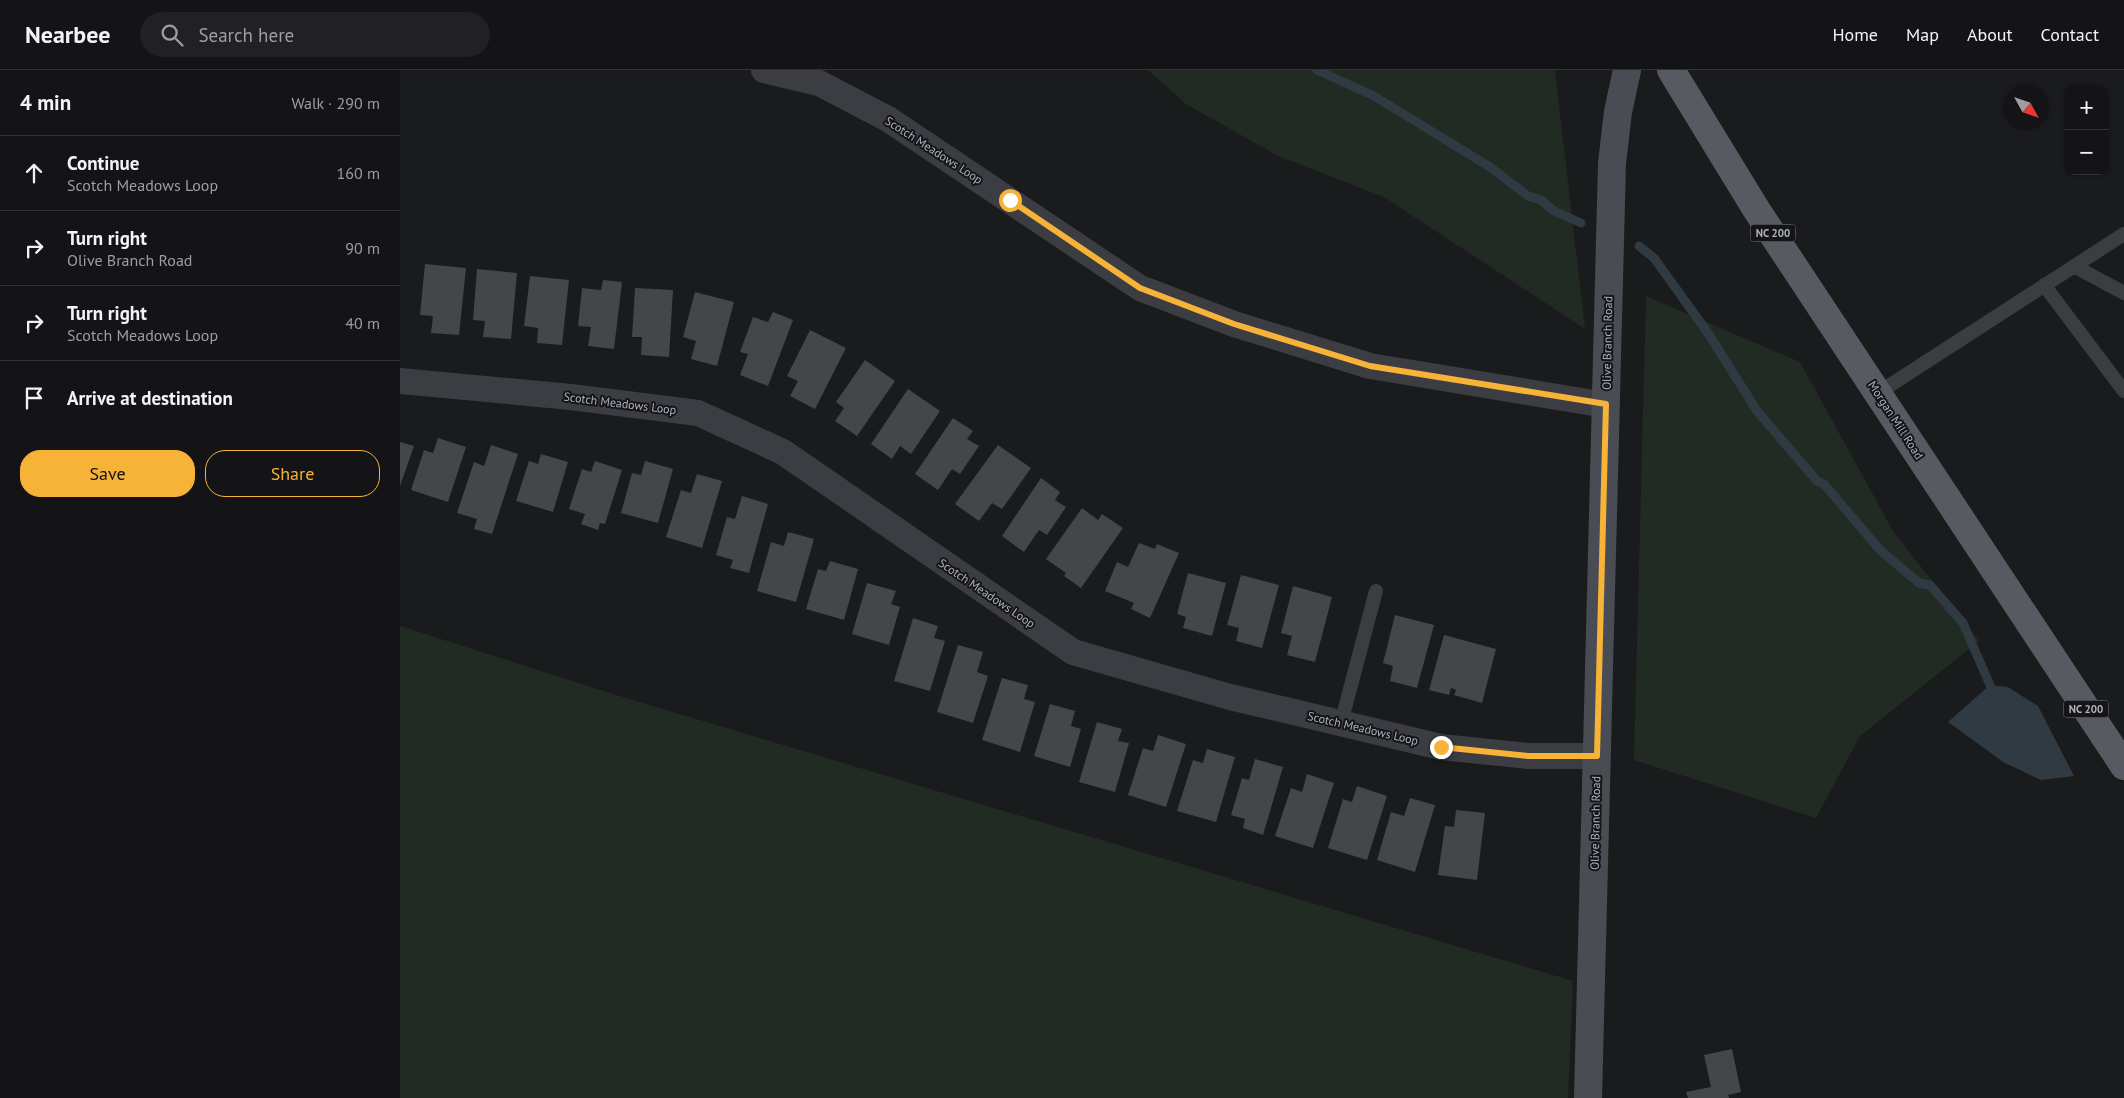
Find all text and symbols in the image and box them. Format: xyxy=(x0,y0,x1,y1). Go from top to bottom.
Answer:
search box xyxy=(140,12,490,57)
text: Nearbee xyxy=(25,19,110,50)
icon: search xyxy=(158,21,186,49)
text: Search here xyxy=(198,23,294,47)
text: Home xyxy=(1832,23,1878,46)
text: Map xyxy=(1906,23,1939,46)
text: About xyxy=(1967,23,2013,46)
text: Contact xyxy=(2041,23,2099,46)
north arrow xyxy=(2004,85,2049,130)
map controls xyxy=(2064,85,2109,175)
button: + xyxy=(2064,85,2109,130)
text: 4 min xyxy=(20,89,71,116)
text: Walk · 290 m xyxy=(291,93,380,113)
street label: Scotch Meadows Loop xyxy=(882,113,986,187)
button: − xyxy=(2064,130,2109,175)
text: Continue xyxy=(67,151,139,175)
icon: ahead xyxy=(20,159,48,187)
text: 160 m xyxy=(337,163,380,183)
text: Scotch Meadows Loop xyxy=(67,175,218,195)
route start xyxy=(999,189,1022,212)
road number: NC 200 xyxy=(1750,224,1796,242)
text: Turn right xyxy=(67,226,147,250)
icon: right xyxy=(20,234,48,262)
text: 90 m xyxy=(345,238,380,258)
text: Olive Branch Road xyxy=(67,250,192,270)
street label: Olive Branch Road xyxy=(1599,296,1615,390)
text: Turn right xyxy=(67,301,147,325)
icon: right xyxy=(20,309,48,337)
text: 40 m xyxy=(345,313,380,333)
text: Scotch Meadows Loop xyxy=(67,325,218,345)
street label: Morgan Mill Road xyxy=(1865,378,1927,462)
icon: arrive xyxy=(20,384,48,412)
text: Arrive at destination xyxy=(67,386,233,410)
street label: Scotch Meadows Loop xyxy=(563,389,677,417)
button: Save xyxy=(20,450,195,497)
button: Share xyxy=(205,450,380,497)
street label: Scotch Meadows Loop xyxy=(936,555,1038,631)
road number: NC 200 xyxy=(2064,700,2108,718)
street label: Scotch Meadows Loop xyxy=(1306,708,1420,748)
route end xyxy=(1430,736,1453,759)
street label: Olive Branch Road xyxy=(1587,776,1603,870)

